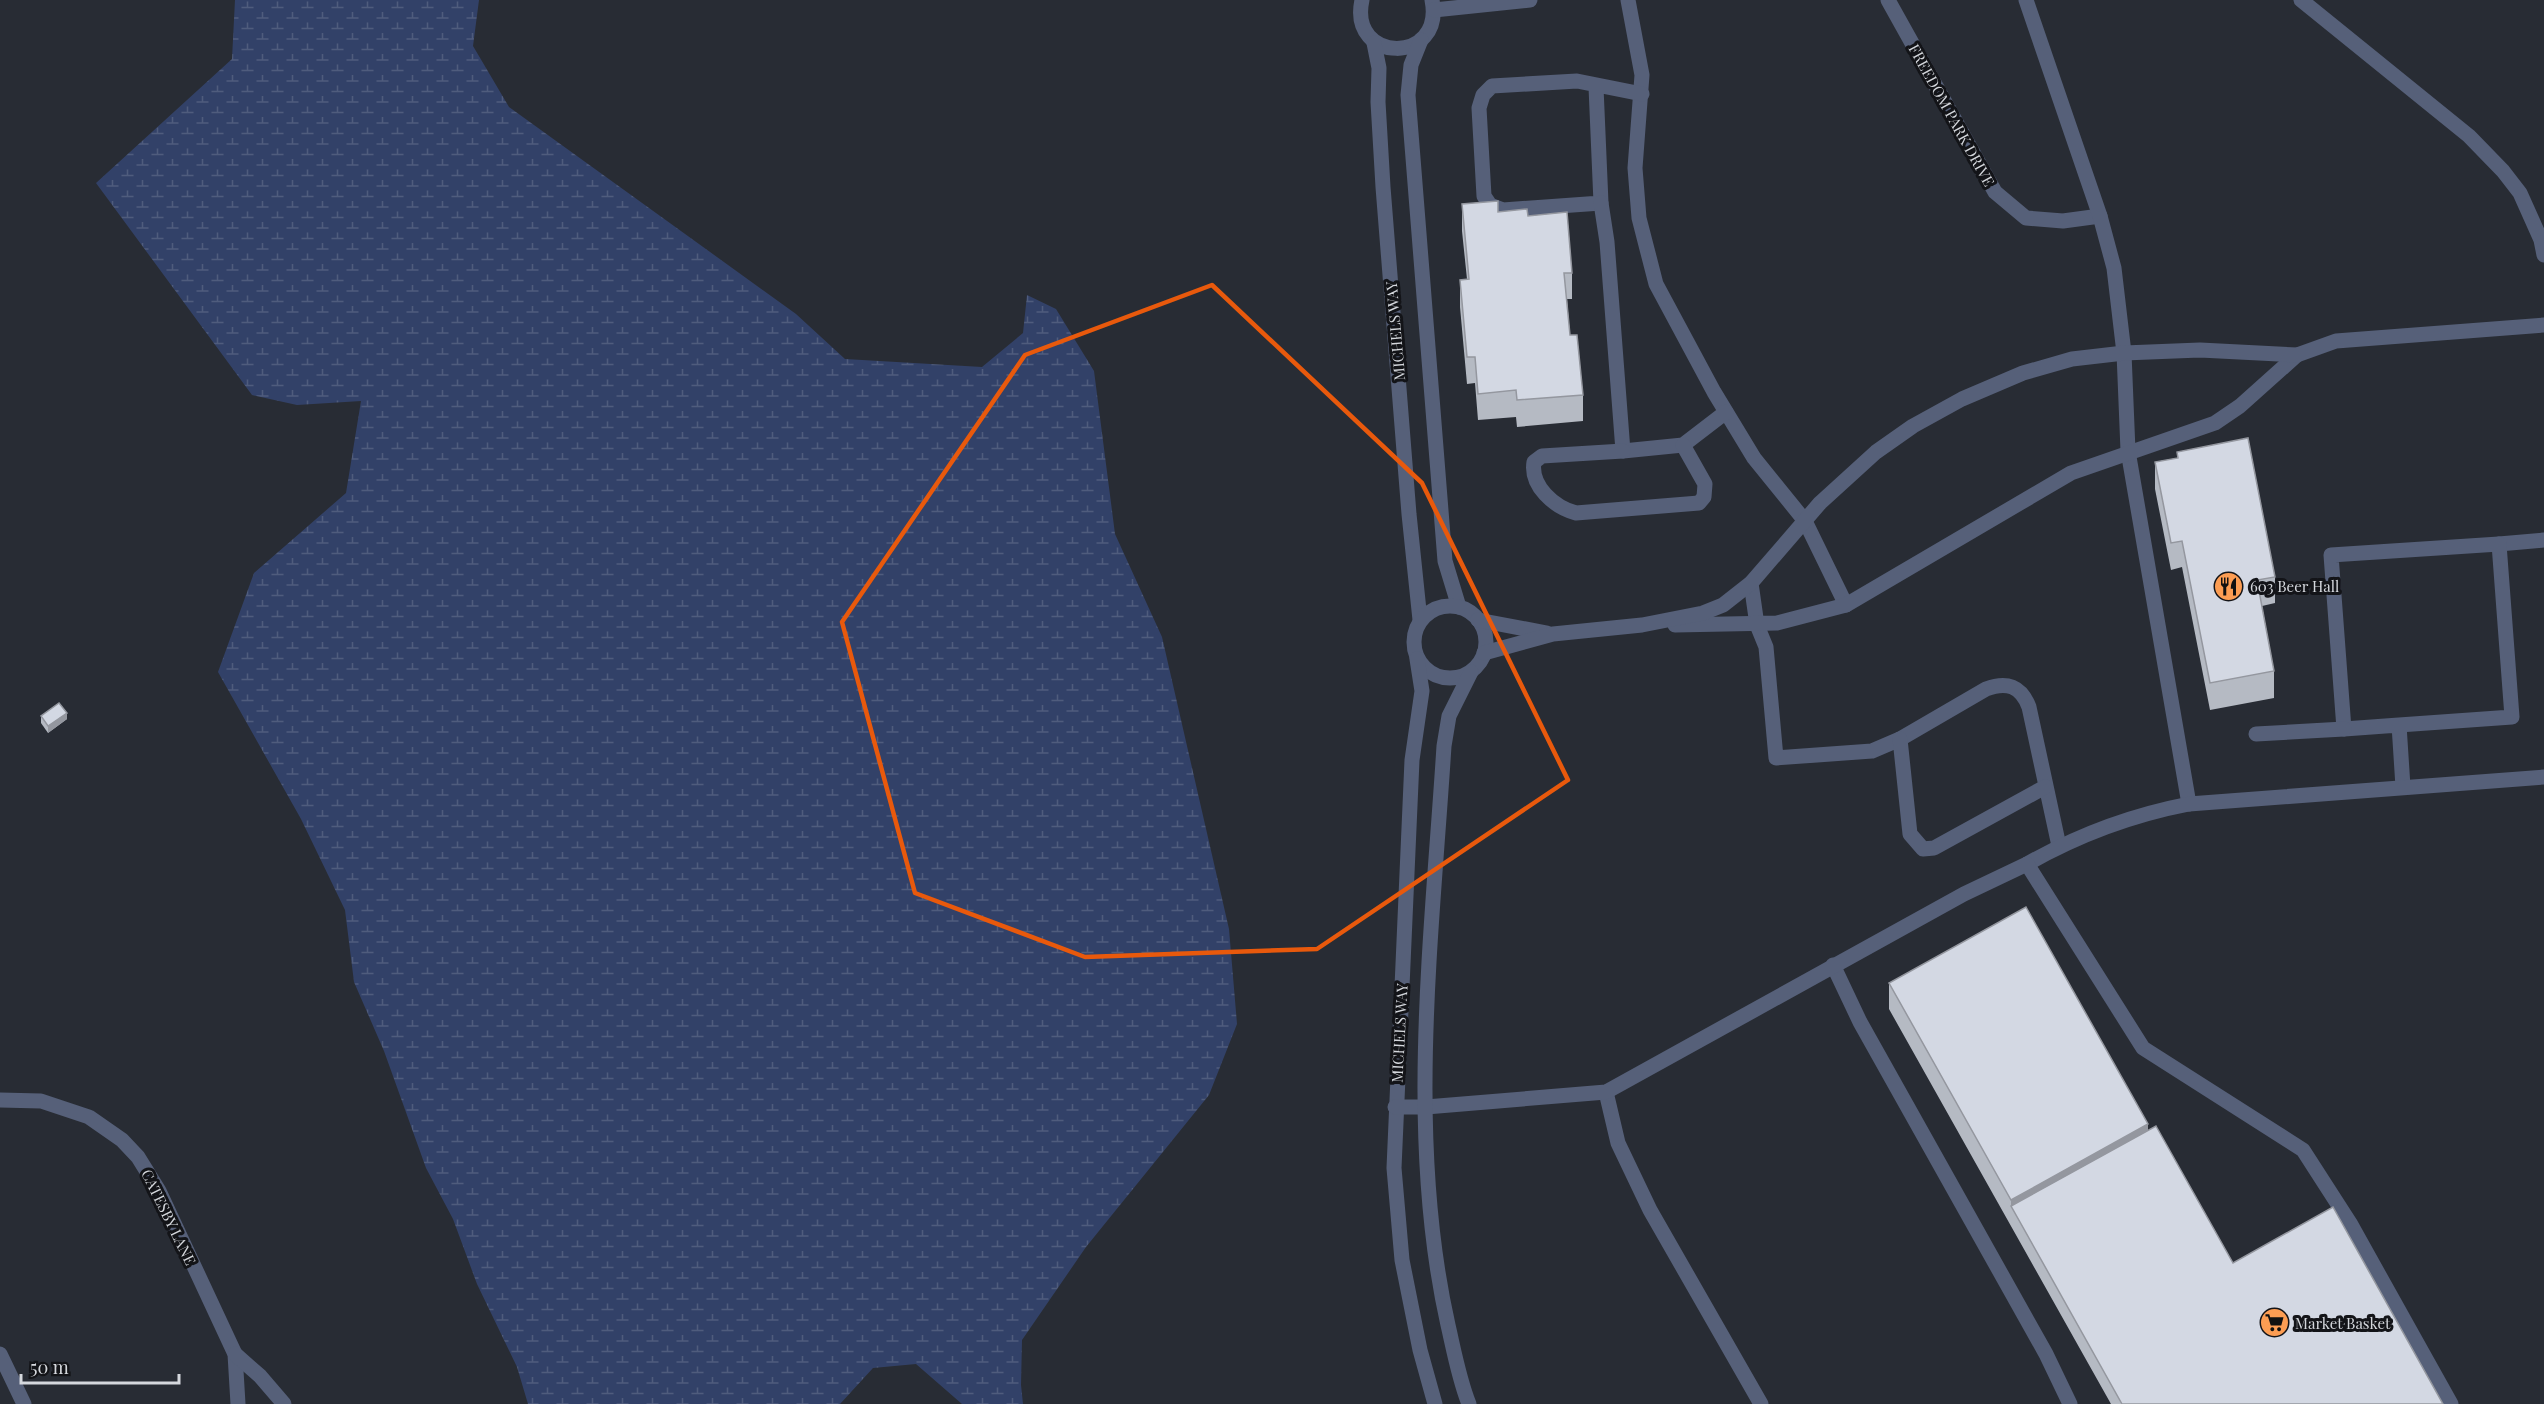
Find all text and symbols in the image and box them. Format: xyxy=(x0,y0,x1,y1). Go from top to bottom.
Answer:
street label: FREEDOM PARK DRIVE xyxy=(1905,40,1999,190)
street label: MICHELS WAY xyxy=(1381,281,1409,381)
restaurant icon: 603 Beer Hall xyxy=(2213,570,2245,602)
place label: 603 Beer Hall xyxy=(2250,576,2339,596)
street label: MICHELS WAY xyxy=(1386,983,1412,1083)
street label: CATESBY LANE xyxy=(137,1166,201,1268)
supermarket icon: Market Basket xyxy=(2258,1307,2290,1339)
place label: Market Basket xyxy=(2295,1313,2391,1333)
scale bar xyxy=(21,1347,178,1385)
text: 50 m xyxy=(30,1355,69,1379)

